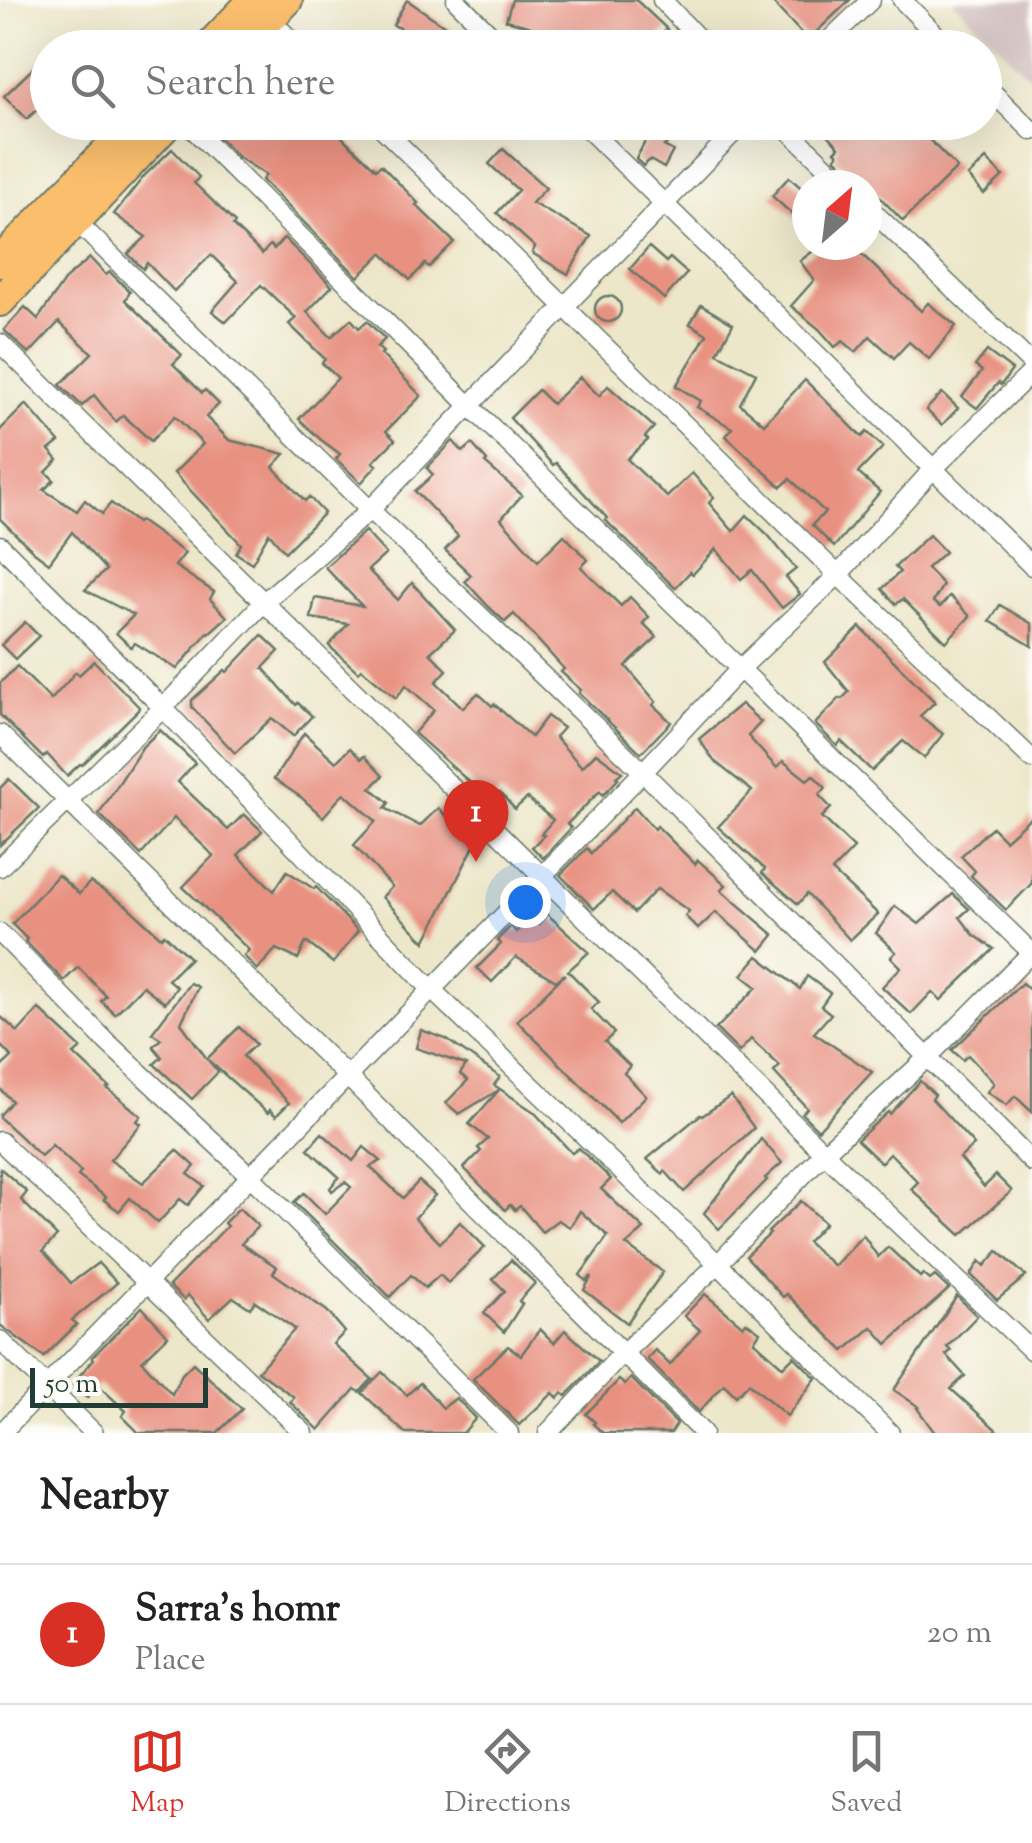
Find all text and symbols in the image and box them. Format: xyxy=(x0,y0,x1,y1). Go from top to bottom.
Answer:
search box xyxy=(30,30,1002,140)
icon: search xyxy=(65,58,120,113)
text: Search here xyxy=(145,58,336,112)
north arrow xyxy=(792,170,882,260)
pin: 1 xyxy=(444,780,508,862)
your location xyxy=(500,877,551,928)
scale bar xyxy=(30,1363,208,1408)
text: 50 m xyxy=(45,1365,99,1405)
text: Nearby xyxy=(40,1468,169,1528)
text: Sarra's homr xyxy=(135,1584,340,1638)
text: 1 xyxy=(67,1611,78,1657)
text: 20 m xyxy=(927,1611,992,1657)
text: Place xyxy=(135,1638,206,1684)
tab: Map xyxy=(130,1724,185,1824)
tab: Directions xyxy=(444,1724,571,1824)
tab: Saved xyxy=(830,1724,902,1824)

